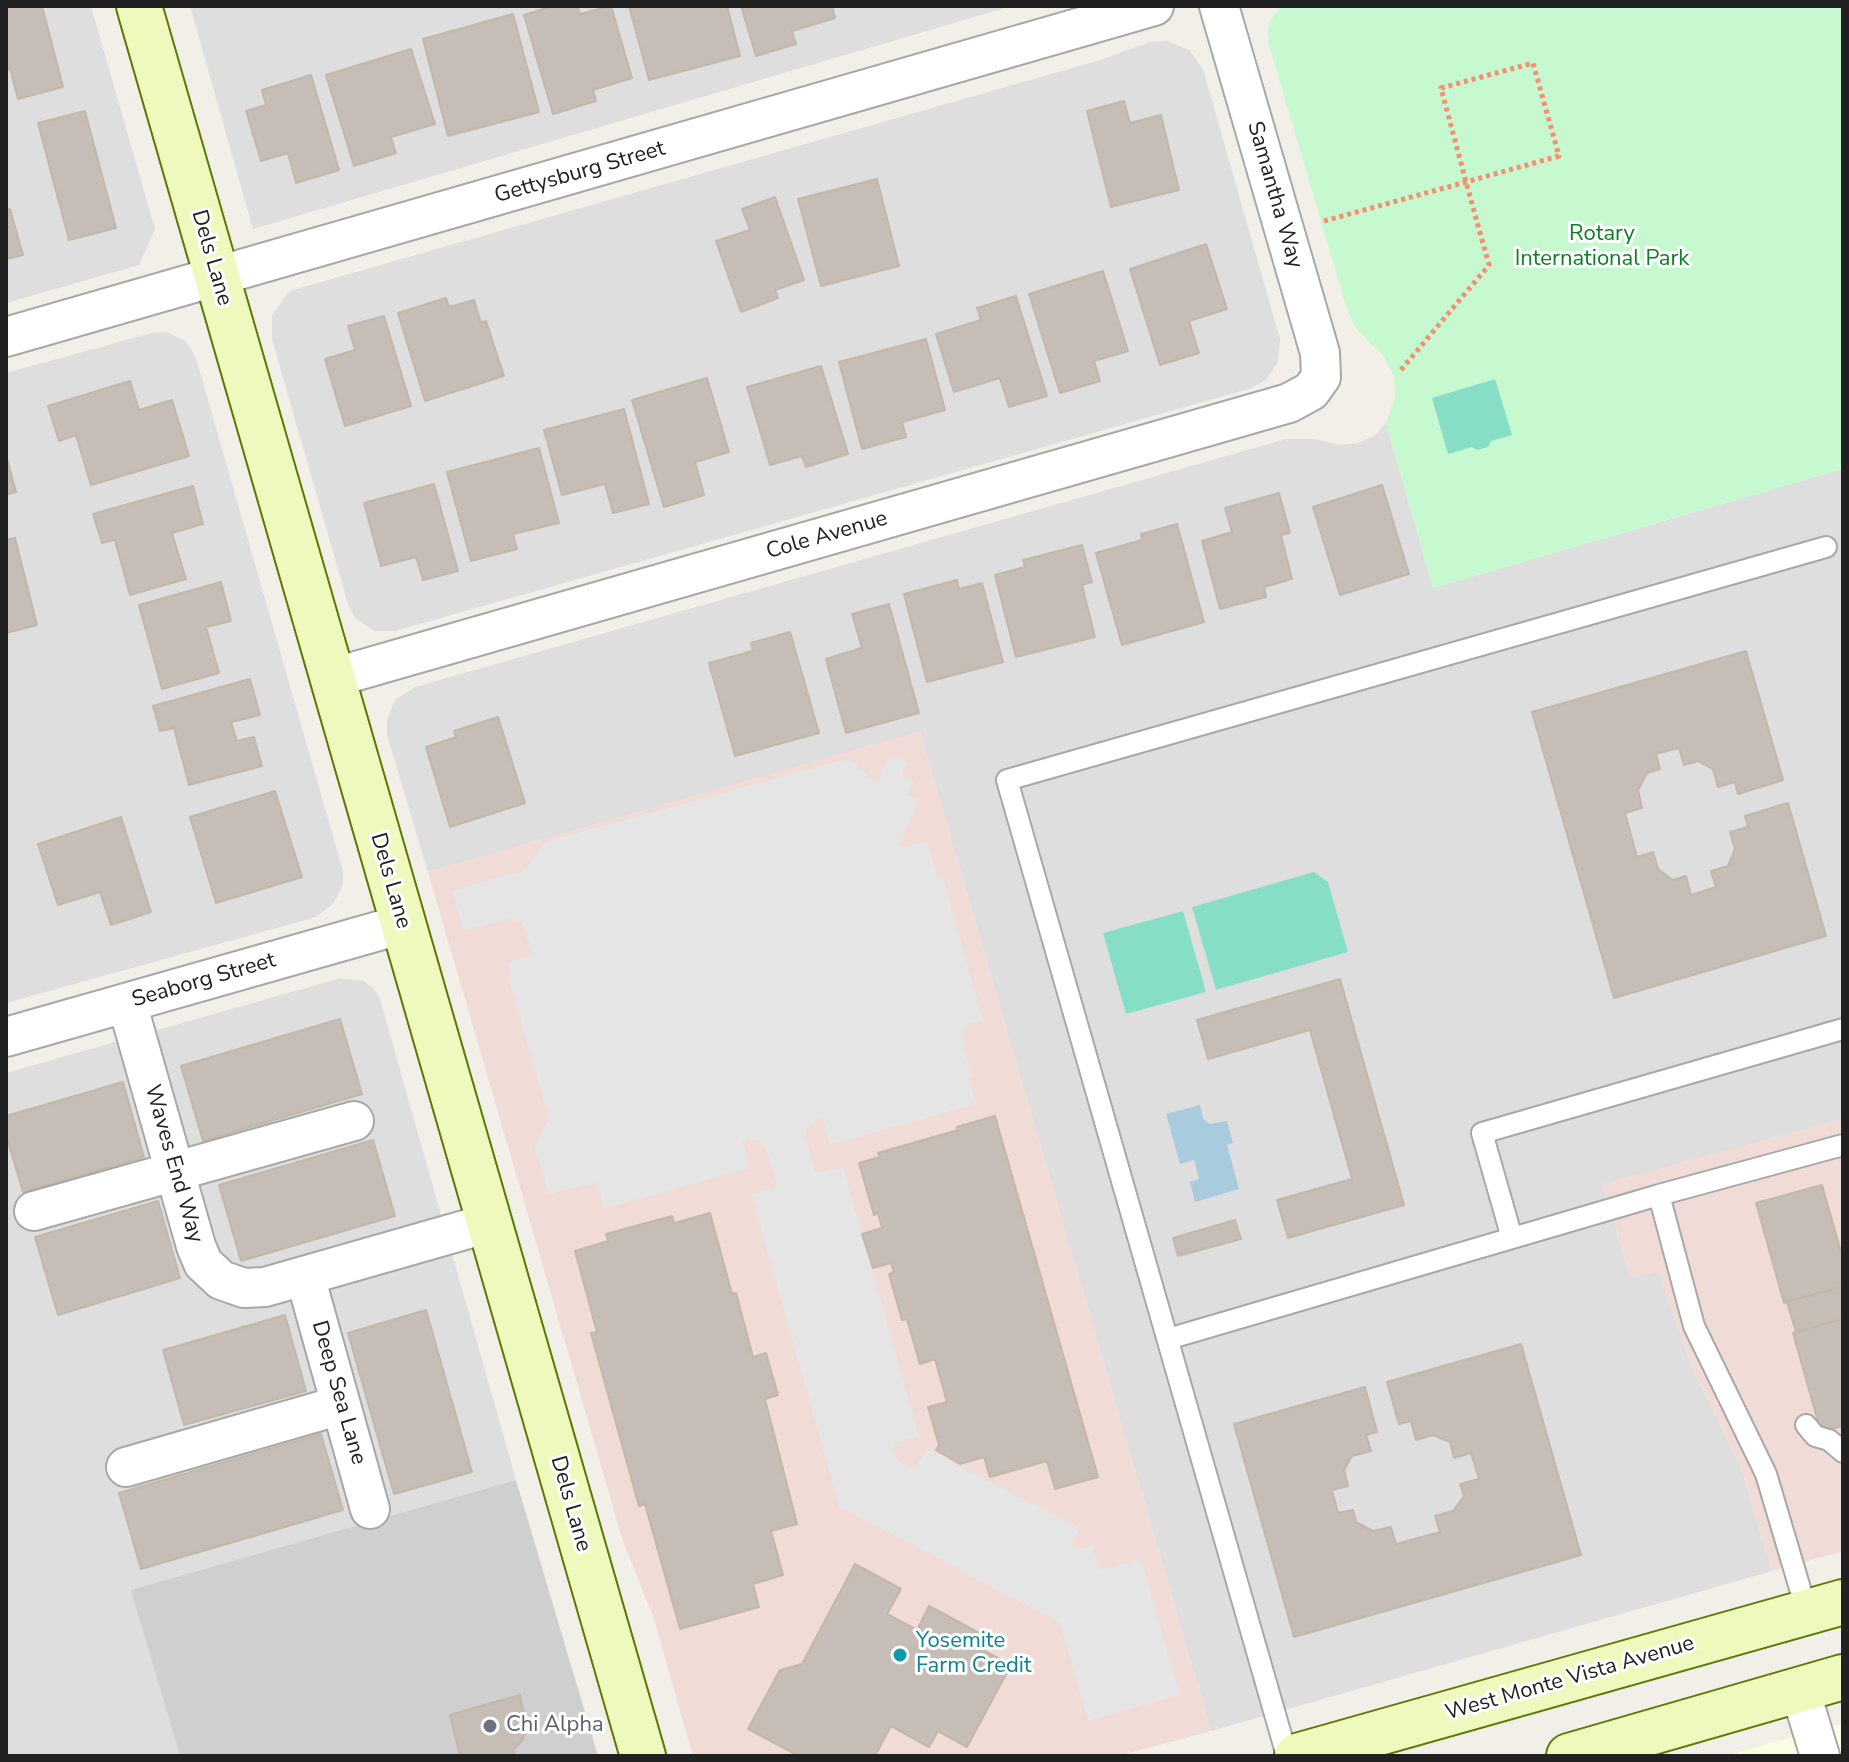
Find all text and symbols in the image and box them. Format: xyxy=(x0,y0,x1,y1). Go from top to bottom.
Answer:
street label: Samantha Way xyxy=(1240,119,1308,271)
street label: Gettysburg Street xyxy=(492,136,668,210)
street label: Dels Lane xyxy=(185,207,237,309)
park label: Rotary International Park xyxy=(1515,222,1689,274)
street label: Cole Avenue xyxy=(763,506,891,566)
street label: Dels Lane xyxy=(364,830,416,932)
street label: Seaborg Street xyxy=(129,948,279,1014)
street label: Waves End Way xyxy=(138,1082,208,1246)
street label: Deep Sea Lane xyxy=(305,1318,371,1468)
street label: Dels Lane xyxy=(544,1453,596,1555)
place label: Yosemite Farm Credit xyxy=(916,1629,1032,1680)
street label: West Monte Vista Avenue xyxy=(1443,1631,1697,1727)
marker: Yosemite Farm Credit xyxy=(891,1646,909,1664)
place label: Chi Alpha xyxy=(506,1713,604,1739)
marker: Chi Alpha xyxy=(481,1717,499,1735)

